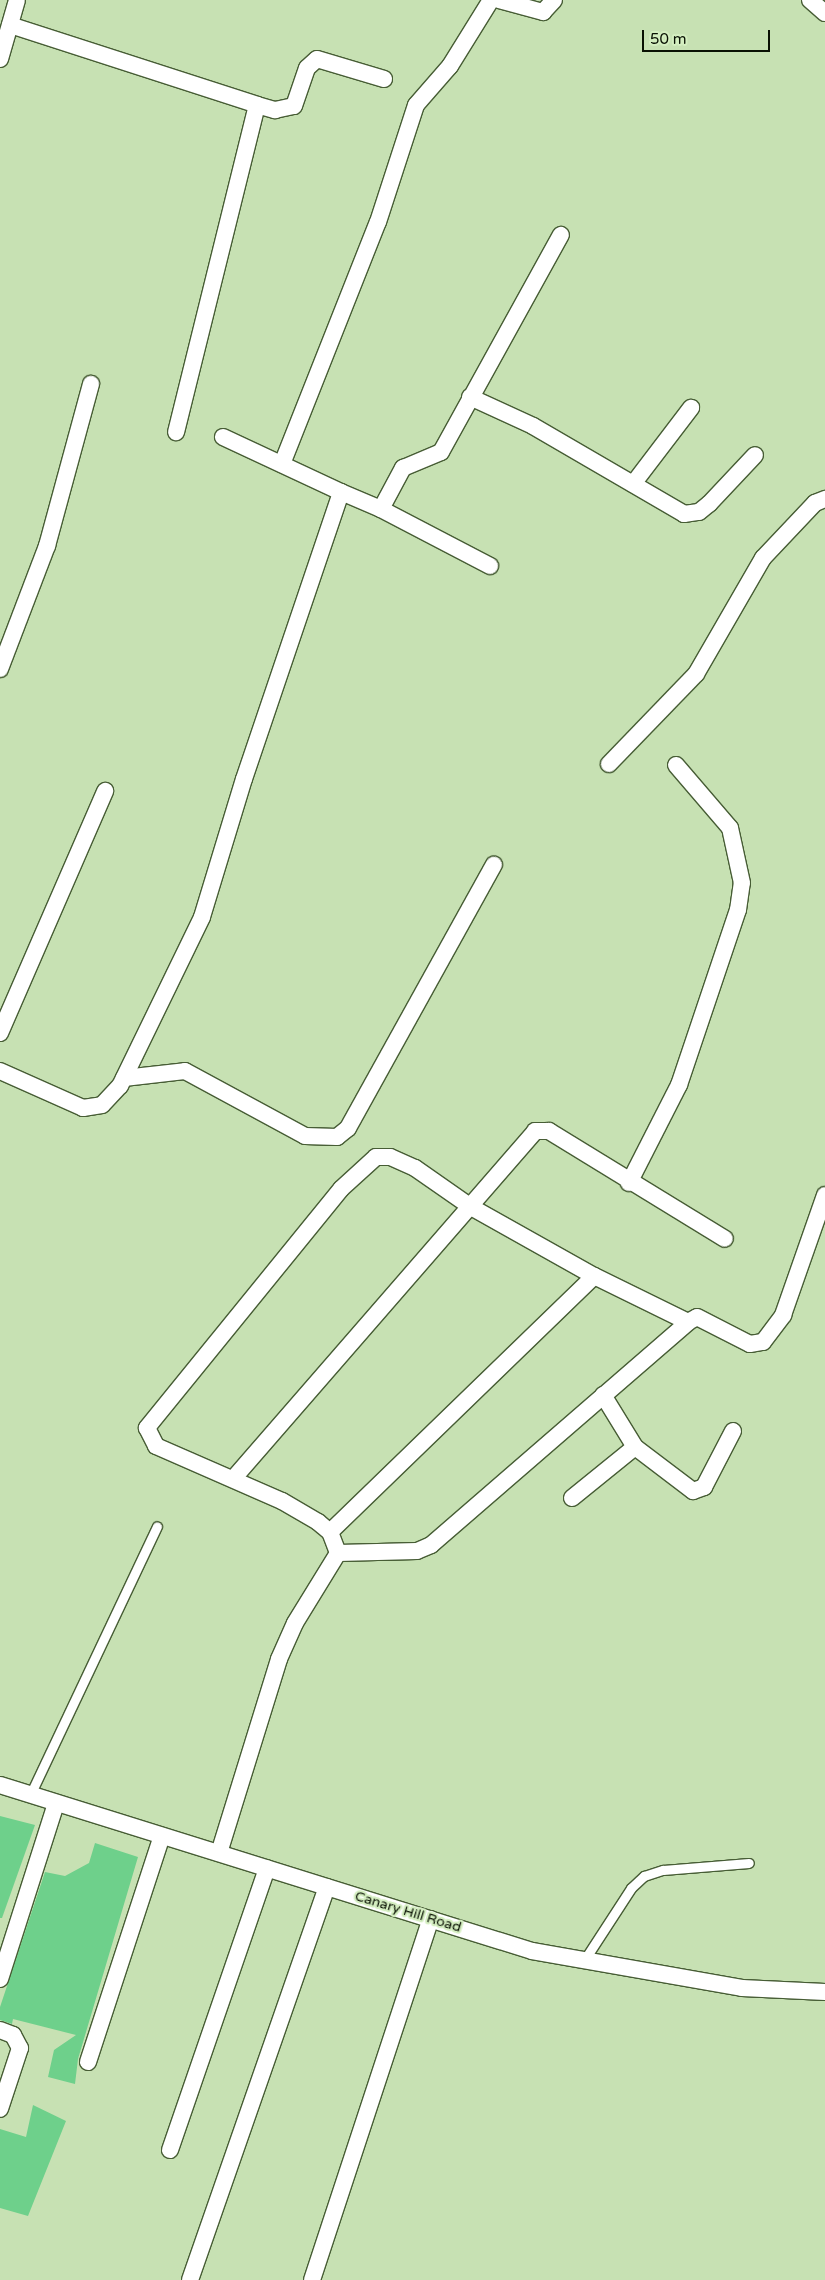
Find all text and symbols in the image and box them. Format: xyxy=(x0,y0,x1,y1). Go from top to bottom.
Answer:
scale bar xyxy=(645,20,772,52)
text: 50 m xyxy=(650,30,687,48)
street label: Canary Hill Road xyxy=(353,1888,463,1936)

